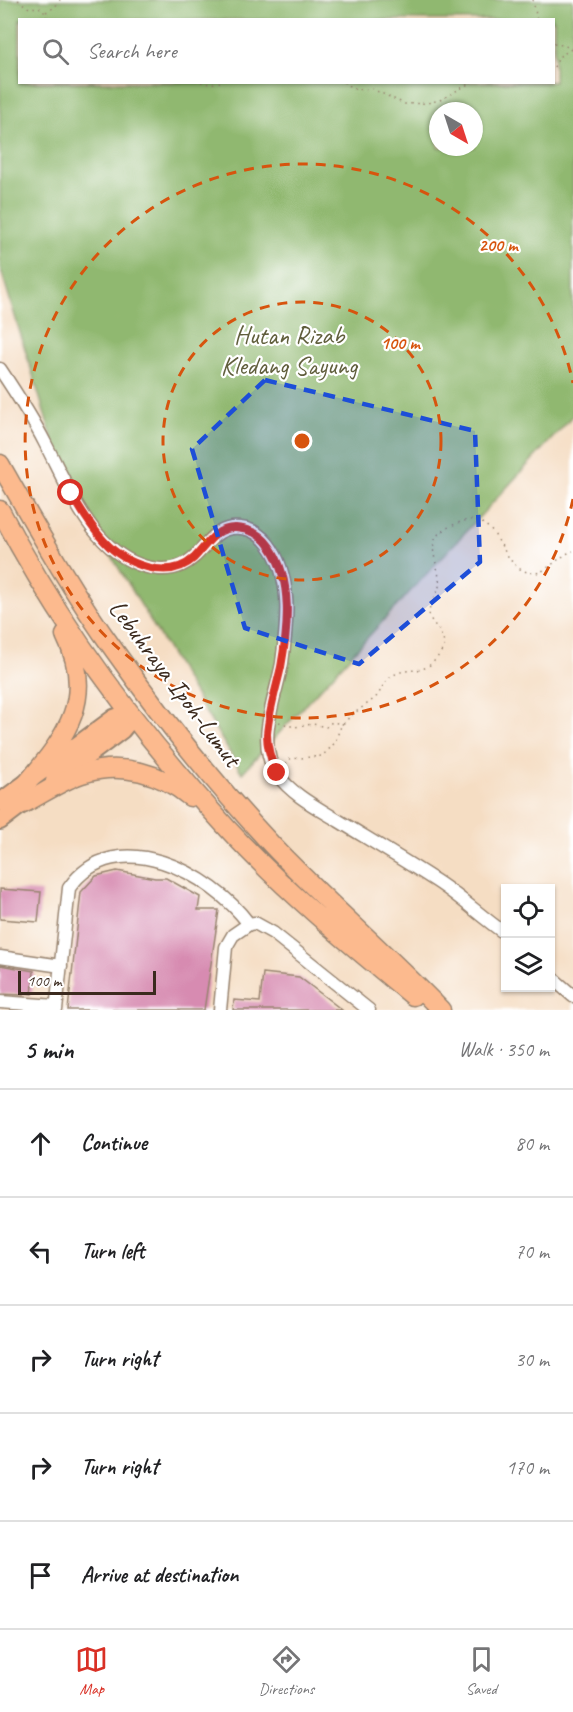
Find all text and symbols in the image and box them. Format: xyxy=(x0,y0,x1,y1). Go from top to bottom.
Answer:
search box xyxy=(18,18,555,84)
icon: search xyxy=(39,35,72,68)
text: Search here xyxy=(87,37,177,65)
north arrow xyxy=(429,102,483,156)
text: 200 m xyxy=(479,234,519,256)
park label: Hutan Rizab Kledang Sayung xyxy=(221,319,359,382)
text: 100 m xyxy=(381,332,421,354)
centre of rings xyxy=(292,431,312,451)
route start xyxy=(57,479,83,505)
street label: Lebuhraya Ipoh-Lumut xyxy=(101,593,250,775)
route end xyxy=(263,759,289,785)
map controls xyxy=(501,884,555,992)
button: locate xyxy=(501,884,555,938)
button: layers xyxy=(501,938,555,992)
scale bar xyxy=(18,968,156,995)
text: 100 m xyxy=(27,971,61,991)
text: 5 min xyxy=(24,1033,73,1066)
text: Walk · 350 m xyxy=(459,1037,549,1062)
icon: ahead xyxy=(24,1127,57,1160)
text: Continue xyxy=(81,1129,147,1157)
text: 80 m xyxy=(515,1131,549,1156)
icon: left xyxy=(24,1235,57,1268)
text: Turn left xyxy=(81,1237,145,1265)
text: 70 m xyxy=(515,1239,549,1264)
icon: right xyxy=(24,1343,57,1376)
text: Turn right xyxy=(81,1345,158,1373)
text: 30 m xyxy=(515,1347,549,1372)
icon: right xyxy=(24,1451,57,1484)
text: Turn right xyxy=(81,1453,158,1481)
text: 170 m xyxy=(506,1455,549,1480)
icon: arrive xyxy=(24,1559,57,1592)
text: Arrive at destination xyxy=(81,1561,238,1589)
tab: Map xyxy=(75,1643,108,1699)
tab: Directions xyxy=(259,1643,314,1699)
tab: Saved xyxy=(465,1643,498,1699)

